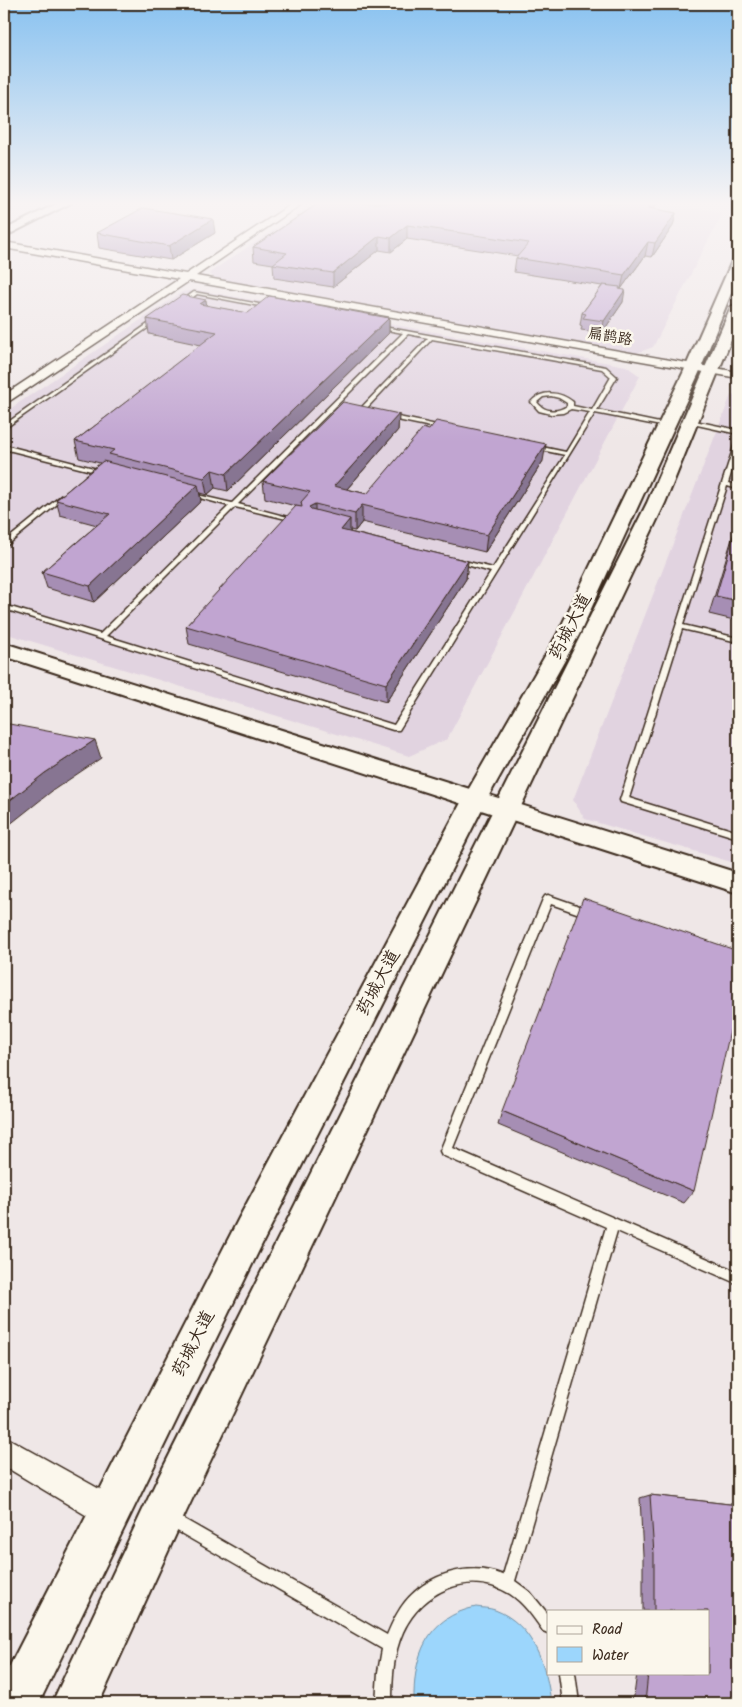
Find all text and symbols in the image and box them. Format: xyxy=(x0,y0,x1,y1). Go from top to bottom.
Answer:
street label: 扁鹊路 xyxy=(586,321,634,353)
street label: 药城大道 xyxy=(542,588,600,666)
street label: 药城大道 xyxy=(349,944,409,1022)
street label: 药城大道 xyxy=(165,1305,223,1383)
legend xyxy=(547,1610,710,1674)
text: Road xyxy=(592,1618,623,1642)
text: Water xyxy=(592,1644,629,1668)

